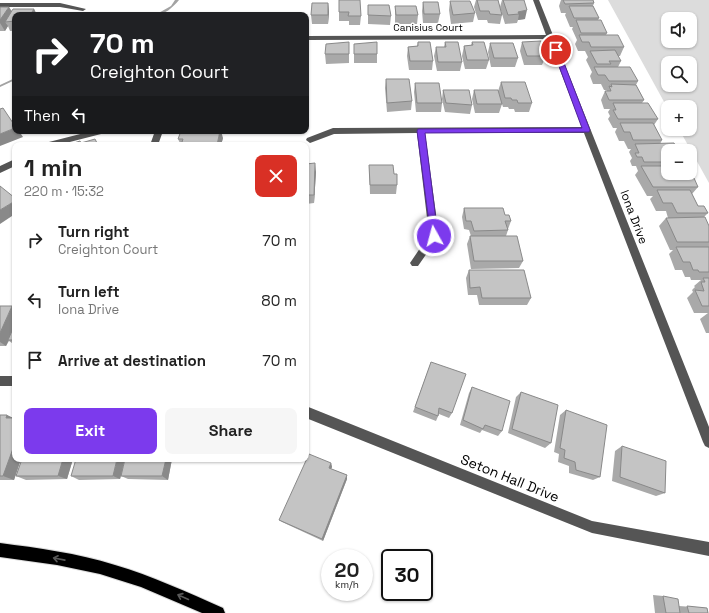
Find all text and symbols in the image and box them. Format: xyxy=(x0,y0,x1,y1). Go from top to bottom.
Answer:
map controls xyxy=(661,12,697,180)
button: sound xyxy=(661,12,697,48)
street label: Canisius Court xyxy=(393,21,463,34)
text: 70 m xyxy=(90,25,155,61)
icon: right xyxy=(24,28,76,80)
pin xyxy=(539,33,573,67)
icon: arrive xyxy=(545,39,567,61)
button: search xyxy=(661,56,697,92)
text: Creighton Court xyxy=(90,60,229,83)
button: + xyxy=(661,100,697,136)
icon: left xyxy=(68,104,90,126)
text: Then xyxy=(24,106,60,125)
button: − xyxy=(661,144,697,180)
text: 1 min xyxy=(24,152,83,183)
button: close xyxy=(255,155,297,197)
text: 220 m · 15:32 xyxy=(24,183,104,200)
street label: Iona Drive xyxy=(616,188,652,246)
position arrow xyxy=(413,215,455,257)
text: Turn right xyxy=(58,222,129,241)
icon: right xyxy=(24,229,46,251)
text: 70 m xyxy=(262,231,297,250)
text: Creighton Court xyxy=(58,241,158,258)
text: Turn left xyxy=(58,282,120,301)
icon: left xyxy=(24,289,46,311)
text: 80 m xyxy=(261,291,297,310)
text: Iona Drive xyxy=(58,301,119,318)
icon: arrive xyxy=(24,349,46,371)
text: Arrive at destination xyxy=(58,351,206,370)
text: 70 m xyxy=(262,351,297,370)
button: Exit xyxy=(24,408,157,454)
button: Share xyxy=(165,408,297,454)
street label: Seton Hall Drive xyxy=(458,450,562,506)
speed limit sign: 30 xyxy=(381,549,433,601)
one-way arrow xyxy=(53,554,66,562)
text: 20 xyxy=(335,557,359,583)
text: km/h xyxy=(335,578,359,591)
one-way arrow xyxy=(177,593,189,601)

